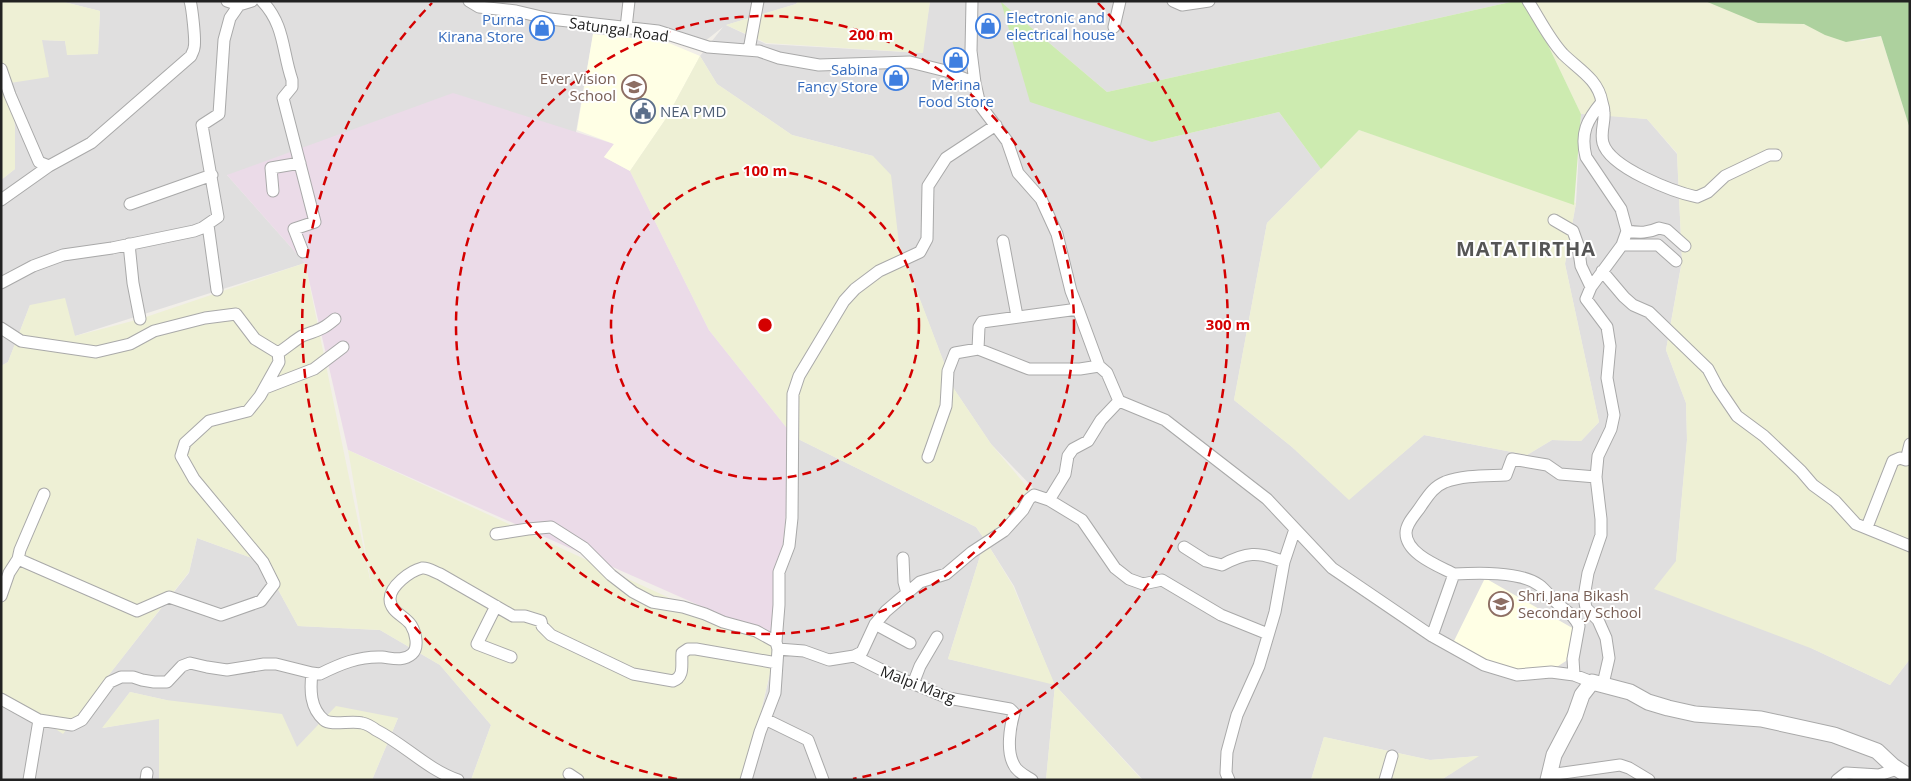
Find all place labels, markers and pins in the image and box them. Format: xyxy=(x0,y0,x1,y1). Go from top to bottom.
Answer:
place label: Electronic and electrical house xyxy=(1006,7,1115,44)
place label: Purna Kirana Store xyxy=(438,9,524,46)
shop icon: Electronic and electrical house xyxy=(975,13,1001,39)
shop icon: Purna Kirana Store xyxy=(529,15,555,41)
shop icon: Merina Food Store xyxy=(943,47,969,73)
place label: Sabina Fancy Store xyxy=(797,59,878,96)
shop icon: Sabina Fancy Store xyxy=(883,65,909,91)
place label: Ever Vision School xyxy=(540,68,616,105)
school or university icon: Ever Vision School xyxy=(621,74,647,100)
place label: Merina Food Store xyxy=(918,74,994,111)
public building icon: NEA PMD xyxy=(630,98,656,124)
place label: NEA PMD xyxy=(660,101,726,121)
centre of rings xyxy=(756,316,774,334)
place label: Shri Jana Bikash Secondary School xyxy=(1518,585,1642,622)
school or university icon: Shri Jana Bikash Secondary School xyxy=(1488,591,1514,617)

